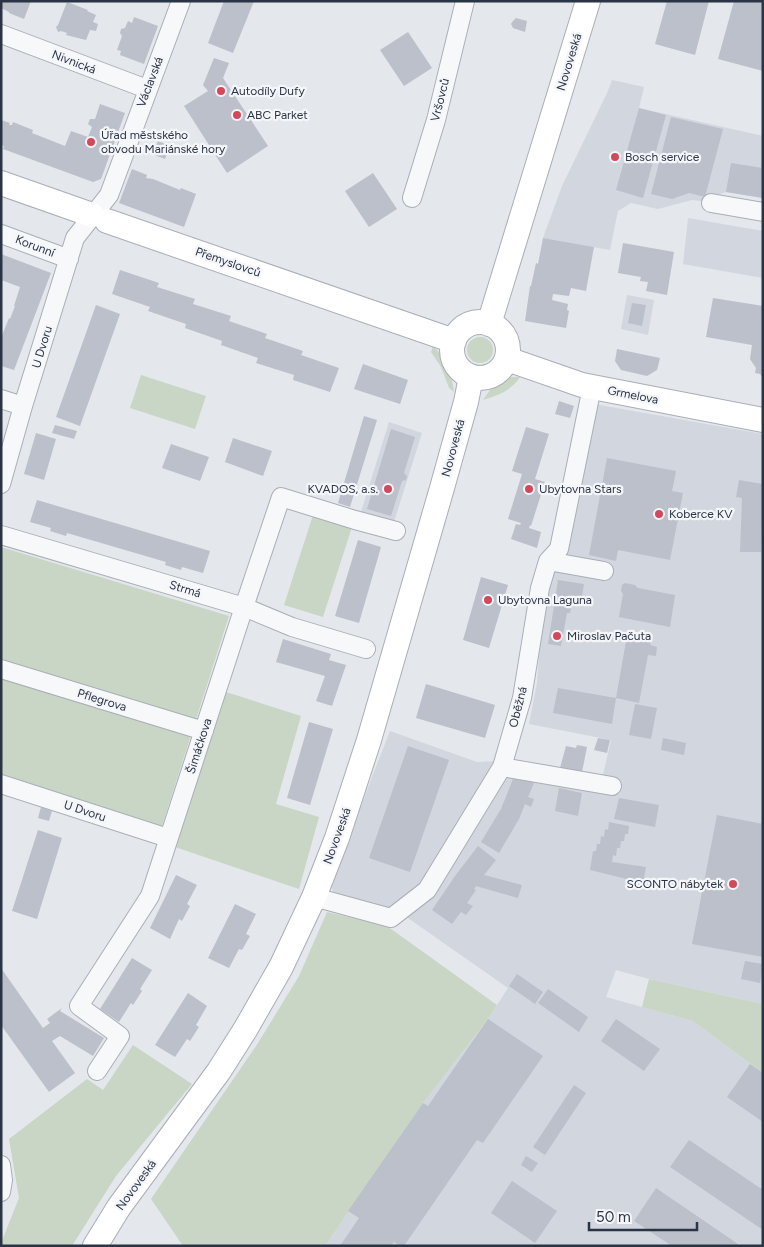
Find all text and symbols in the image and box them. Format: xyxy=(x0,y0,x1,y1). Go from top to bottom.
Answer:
street label: Novoveská xyxy=(554,32,584,92)
street label: Nivnická xyxy=(50,47,98,77)
street label: Václavská xyxy=(134,55,166,109)
street label: Vršovců xyxy=(428,77,452,123)
place label: Autodíly Dufy xyxy=(231,84,305,98)
marker: Autodíly Dufy xyxy=(215,85,227,97)
place label: ABC Parket xyxy=(247,108,308,122)
marker: ABC Parket xyxy=(231,109,243,121)
place label: Úřad městského obvodu Mariánské hory xyxy=(101,128,226,156)
marker: Úřad městského obvodu Mariánské hory xyxy=(85,136,97,148)
place label: Bosch service xyxy=(625,150,700,164)
marker: Bosch service xyxy=(609,151,621,163)
street label: Korunní xyxy=(13,232,58,260)
street label: Přemyslovců xyxy=(193,244,263,280)
street label: U Dvoru xyxy=(29,324,55,370)
street label: Grmelova xyxy=(606,383,660,407)
street label: Novoveská xyxy=(439,418,467,478)
place label: KVADOS, a.s. xyxy=(307,482,378,496)
place label: Ubytovna Stars xyxy=(539,482,622,496)
marker: KVADOS, a.s. xyxy=(382,483,394,495)
marker: Ubytovna Stars xyxy=(523,483,535,495)
place label: Koberce KV xyxy=(669,507,733,521)
marker: Koberce KV xyxy=(653,508,665,520)
street label: Strmá xyxy=(168,578,202,600)
place label: Ubytovna Laguna xyxy=(498,593,592,607)
marker: Ubytovna Laguna xyxy=(482,594,494,606)
place label: Miroslav Pačuta xyxy=(567,629,651,643)
marker: Miroslav Pačuta xyxy=(551,630,563,642)
street label: Oběžná xyxy=(506,685,530,729)
street label: Pflegrova xyxy=(76,686,128,714)
street label: Šimáčkova xyxy=(183,716,215,776)
street label: U Dvoru xyxy=(62,798,108,824)
street label: Novoveská xyxy=(320,806,354,866)
place label: SCONTO nábytek xyxy=(627,877,723,891)
marker: SCONTO nábytek xyxy=(727,878,739,890)
street label: Novoveská xyxy=(113,1157,159,1213)
scale bar xyxy=(589,1200,696,1232)
text: 50 m xyxy=(596,1208,631,1226)

